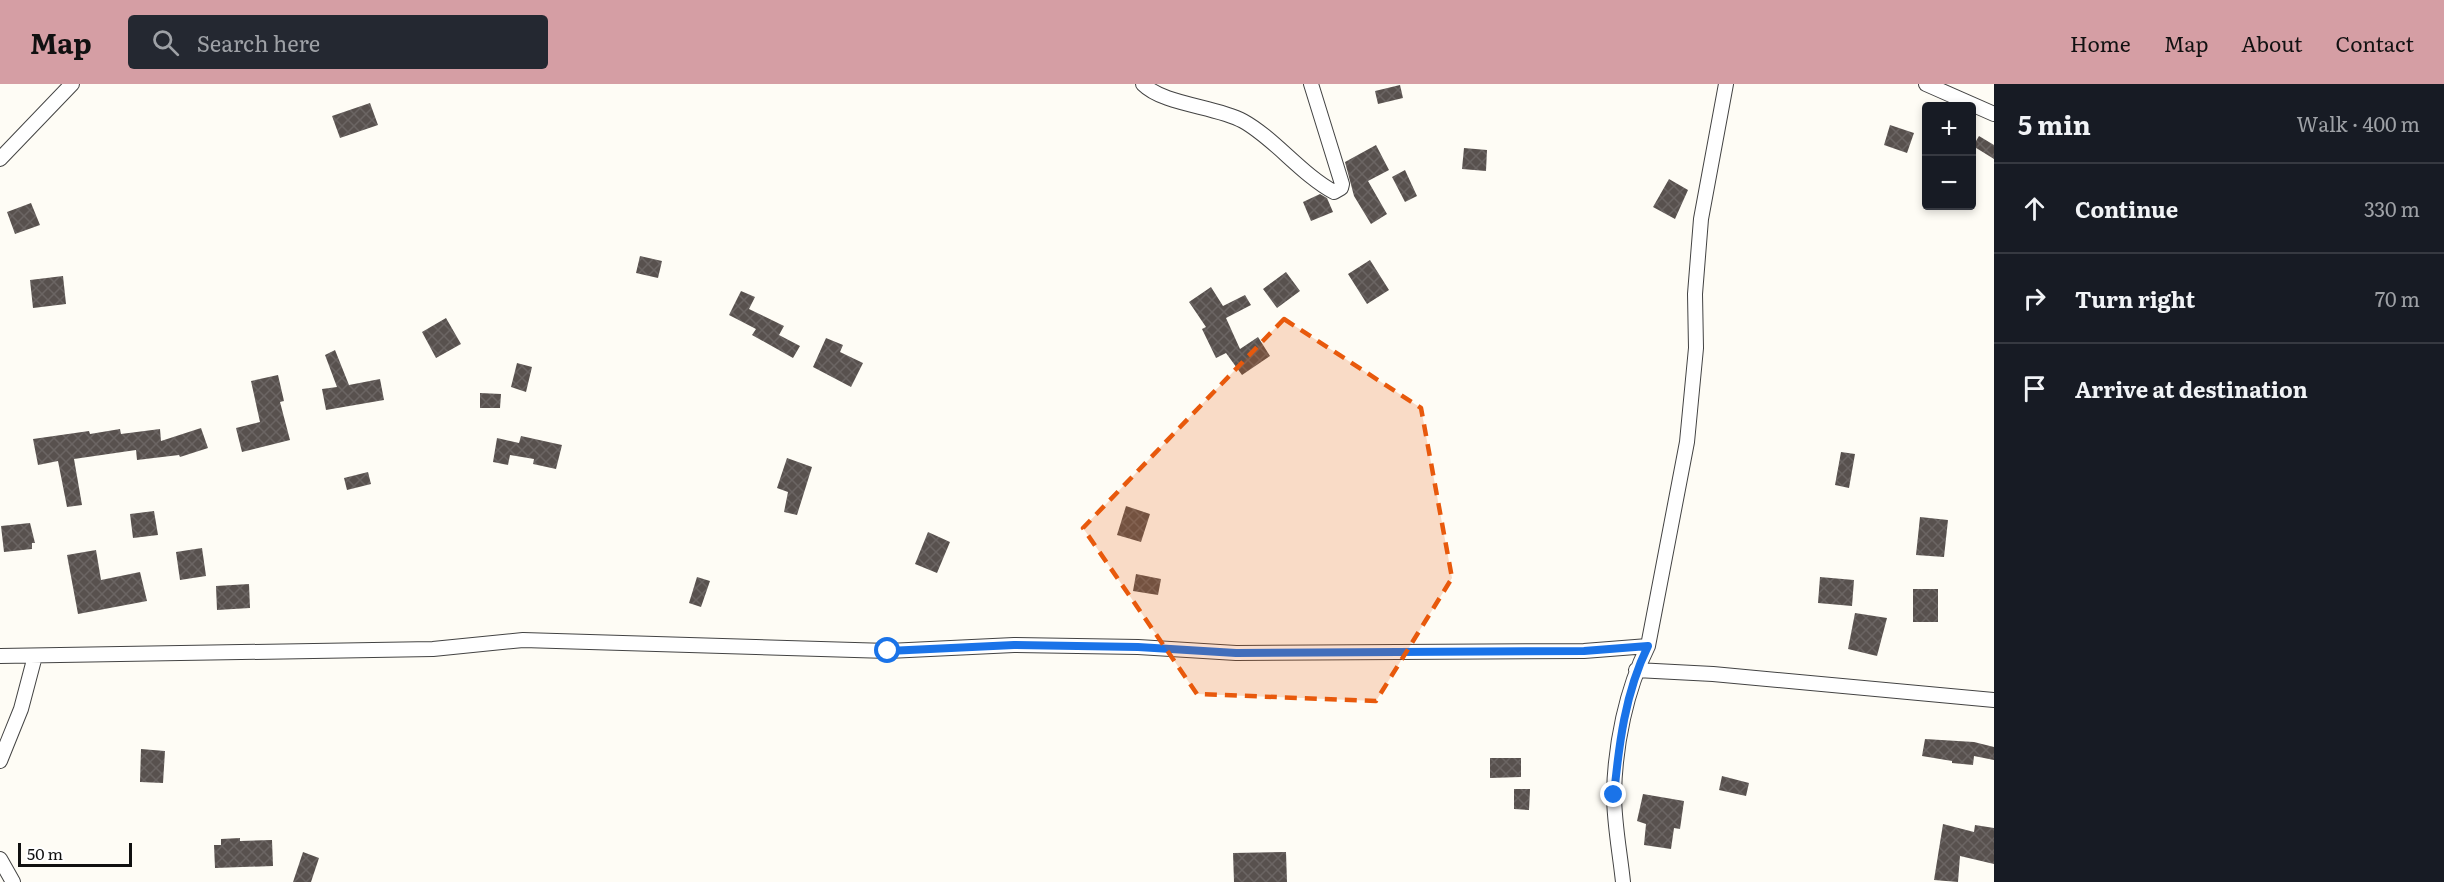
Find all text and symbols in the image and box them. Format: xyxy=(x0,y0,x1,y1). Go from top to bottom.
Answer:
search box xyxy=(128,15,548,69)
text: Map xyxy=(30,21,92,63)
icon: search xyxy=(149,26,182,59)
text: Search here xyxy=(197,26,320,59)
text: Home xyxy=(2070,27,2131,58)
text: Map xyxy=(2164,27,2208,58)
text: About xyxy=(2241,27,2303,58)
text: Contact xyxy=(2336,27,2414,58)
map controls xyxy=(1922,102,1976,210)
button: + xyxy=(1922,102,1976,156)
text: 5 min xyxy=(2018,104,2091,143)
text: Walk · 400 m xyxy=(2297,108,2420,138)
button: − xyxy=(1922,156,1976,210)
icon: ahead xyxy=(2018,192,2051,225)
text: Continue xyxy=(2075,192,2178,225)
text: 330 m xyxy=(2364,193,2420,223)
icon: right xyxy=(2018,282,2051,315)
text: Turn right xyxy=(2075,282,2195,315)
text: 70 m xyxy=(2375,283,2420,313)
icon: arrive xyxy=(2018,372,2051,405)
text: Arrive at destination xyxy=(2075,372,2308,405)
route start xyxy=(874,637,900,663)
route end xyxy=(1600,781,1626,807)
scale bar xyxy=(18,840,132,868)
text: 50 m xyxy=(27,841,63,865)

